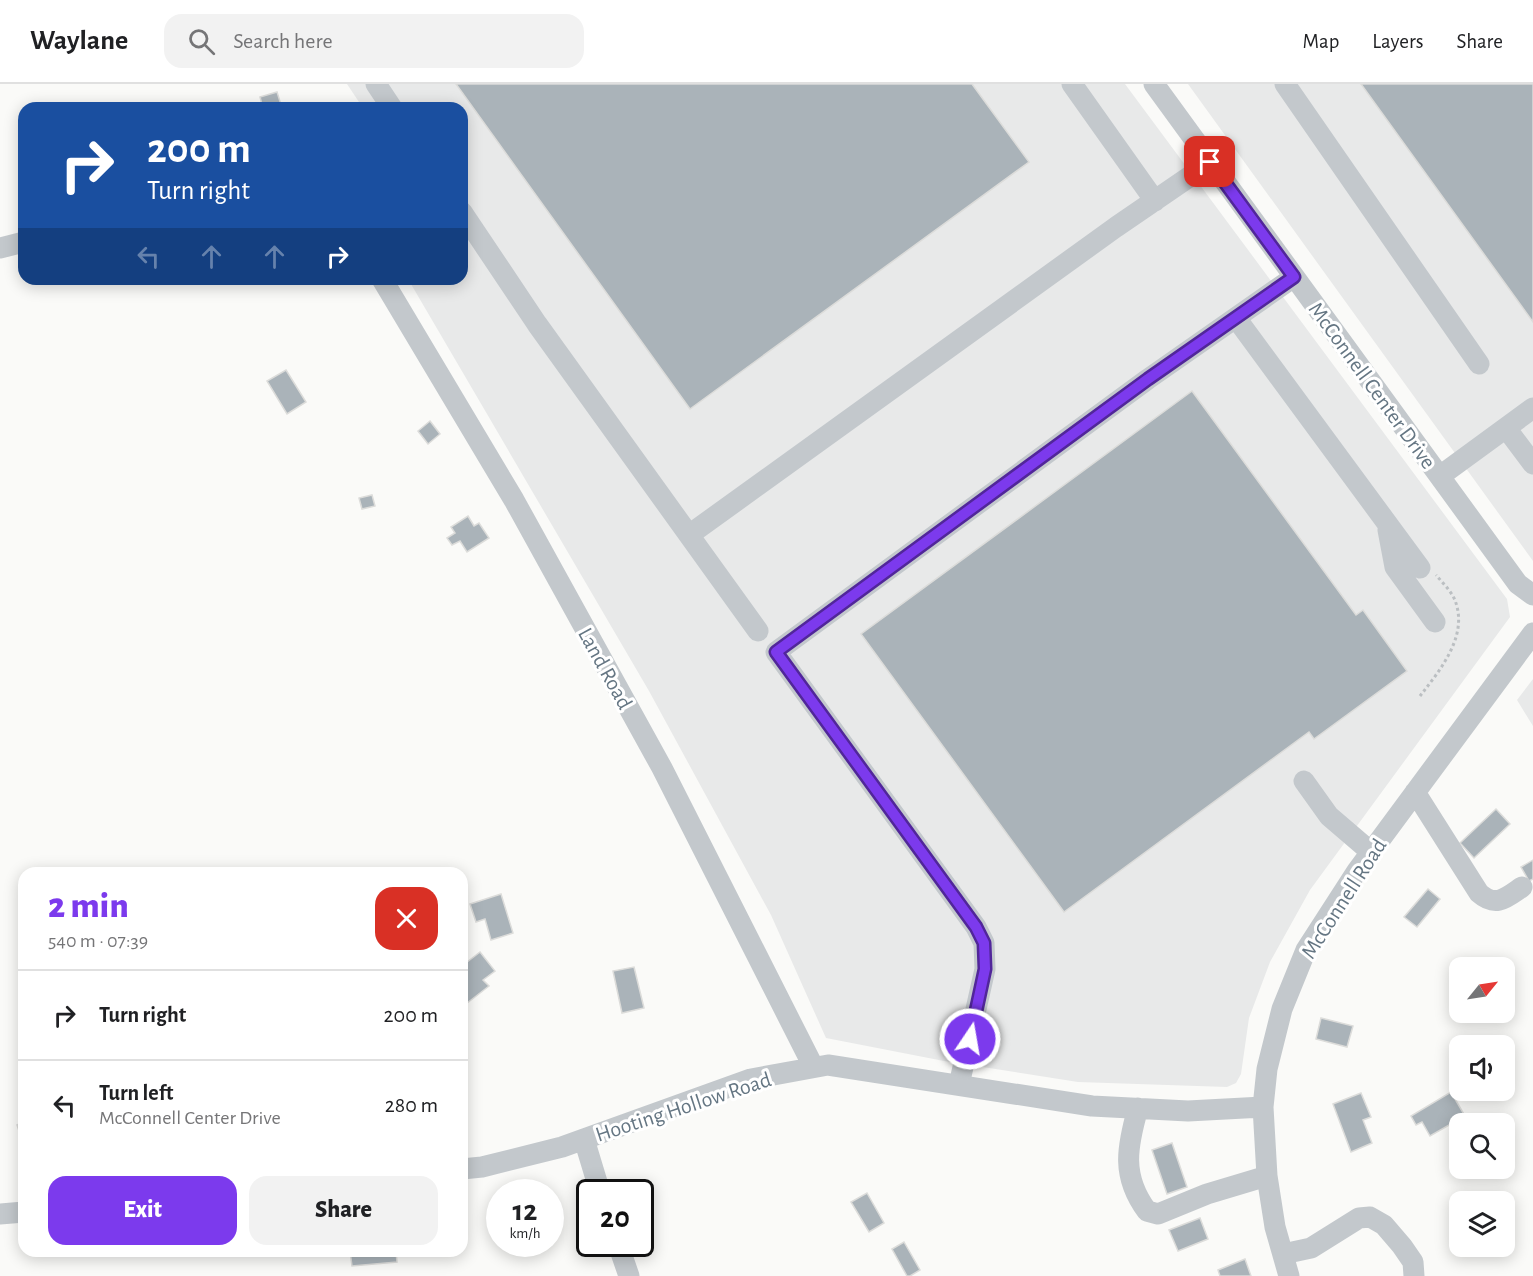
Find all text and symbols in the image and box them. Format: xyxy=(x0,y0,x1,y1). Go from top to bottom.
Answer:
search box xyxy=(164,14,584,68)
icon: search xyxy=(185,25,218,58)
text: Waylane xyxy=(30,27,128,55)
text: Search here xyxy=(233,30,333,52)
text: Map xyxy=(1303,31,1339,52)
text: Layers xyxy=(1372,31,1423,52)
text: Share xyxy=(1456,31,1503,52)
icon: right xyxy=(48,126,126,204)
text: 200 m xyxy=(147,128,251,170)
pin xyxy=(1184,136,1235,187)
icon: arrive xyxy=(1193,145,1226,178)
text: Turn right xyxy=(147,177,250,204)
icon: left xyxy=(132,240,165,273)
icon: ahead xyxy=(195,240,228,273)
icon: ahead xyxy=(258,240,291,273)
icon: right xyxy=(321,240,354,273)
street label: McConnell Center Drive xyxy=(1305,298,1440,473)
street label: Land Road xyxy=(574,624,636,713)
street label: McConnell Road xyxy=(1297,835,1391,962)
button: close xyxy=(375,887,438,950)
text: 2 min xyxy=(48,888,129,924)
text: 540 m · 07:39 xyxy=(48,931,148,951)
north arrow xyxy=(1449,957,1515,1023)
map controls xyxy=(1449,957,1515,1257)
icon: right xyxy=(48,999,81,1032)
text: Turn right xyxy=(99,1004,186,1026)
text: 200 m xyxy=(384,1004,438,1026)
position arrow xyxy=(938,1007,1002,1071)
button: sound xyxy=(1449,1035,1515,1101)
street label: Hooting Hollow Road xyxy=(593,1068,774,1146)
text: Turn left xyxy=(99,1082,173,1104)
icon: left xyxy=(48,1089,81,1122)
text: 280 m xyxy=(385,1094,438,1116)
text: McConnell Center Drive xyxy=(99,1108,281,1128)
button: search xyxy=(1449,1113,1515,1179)
button: Exit xyxy=(48,1176,237,1245)
button: Share xyxy=(249,1176,438,1245)
speed limit sign: 20 xyxy=(576,1179,654,1257)
button: layers xyxy=(1449,1191,1515,1257)
text: 12 xyxy=(513,1196,537,1226)
text: km/h xyxy=(510,1226,540,1241)

